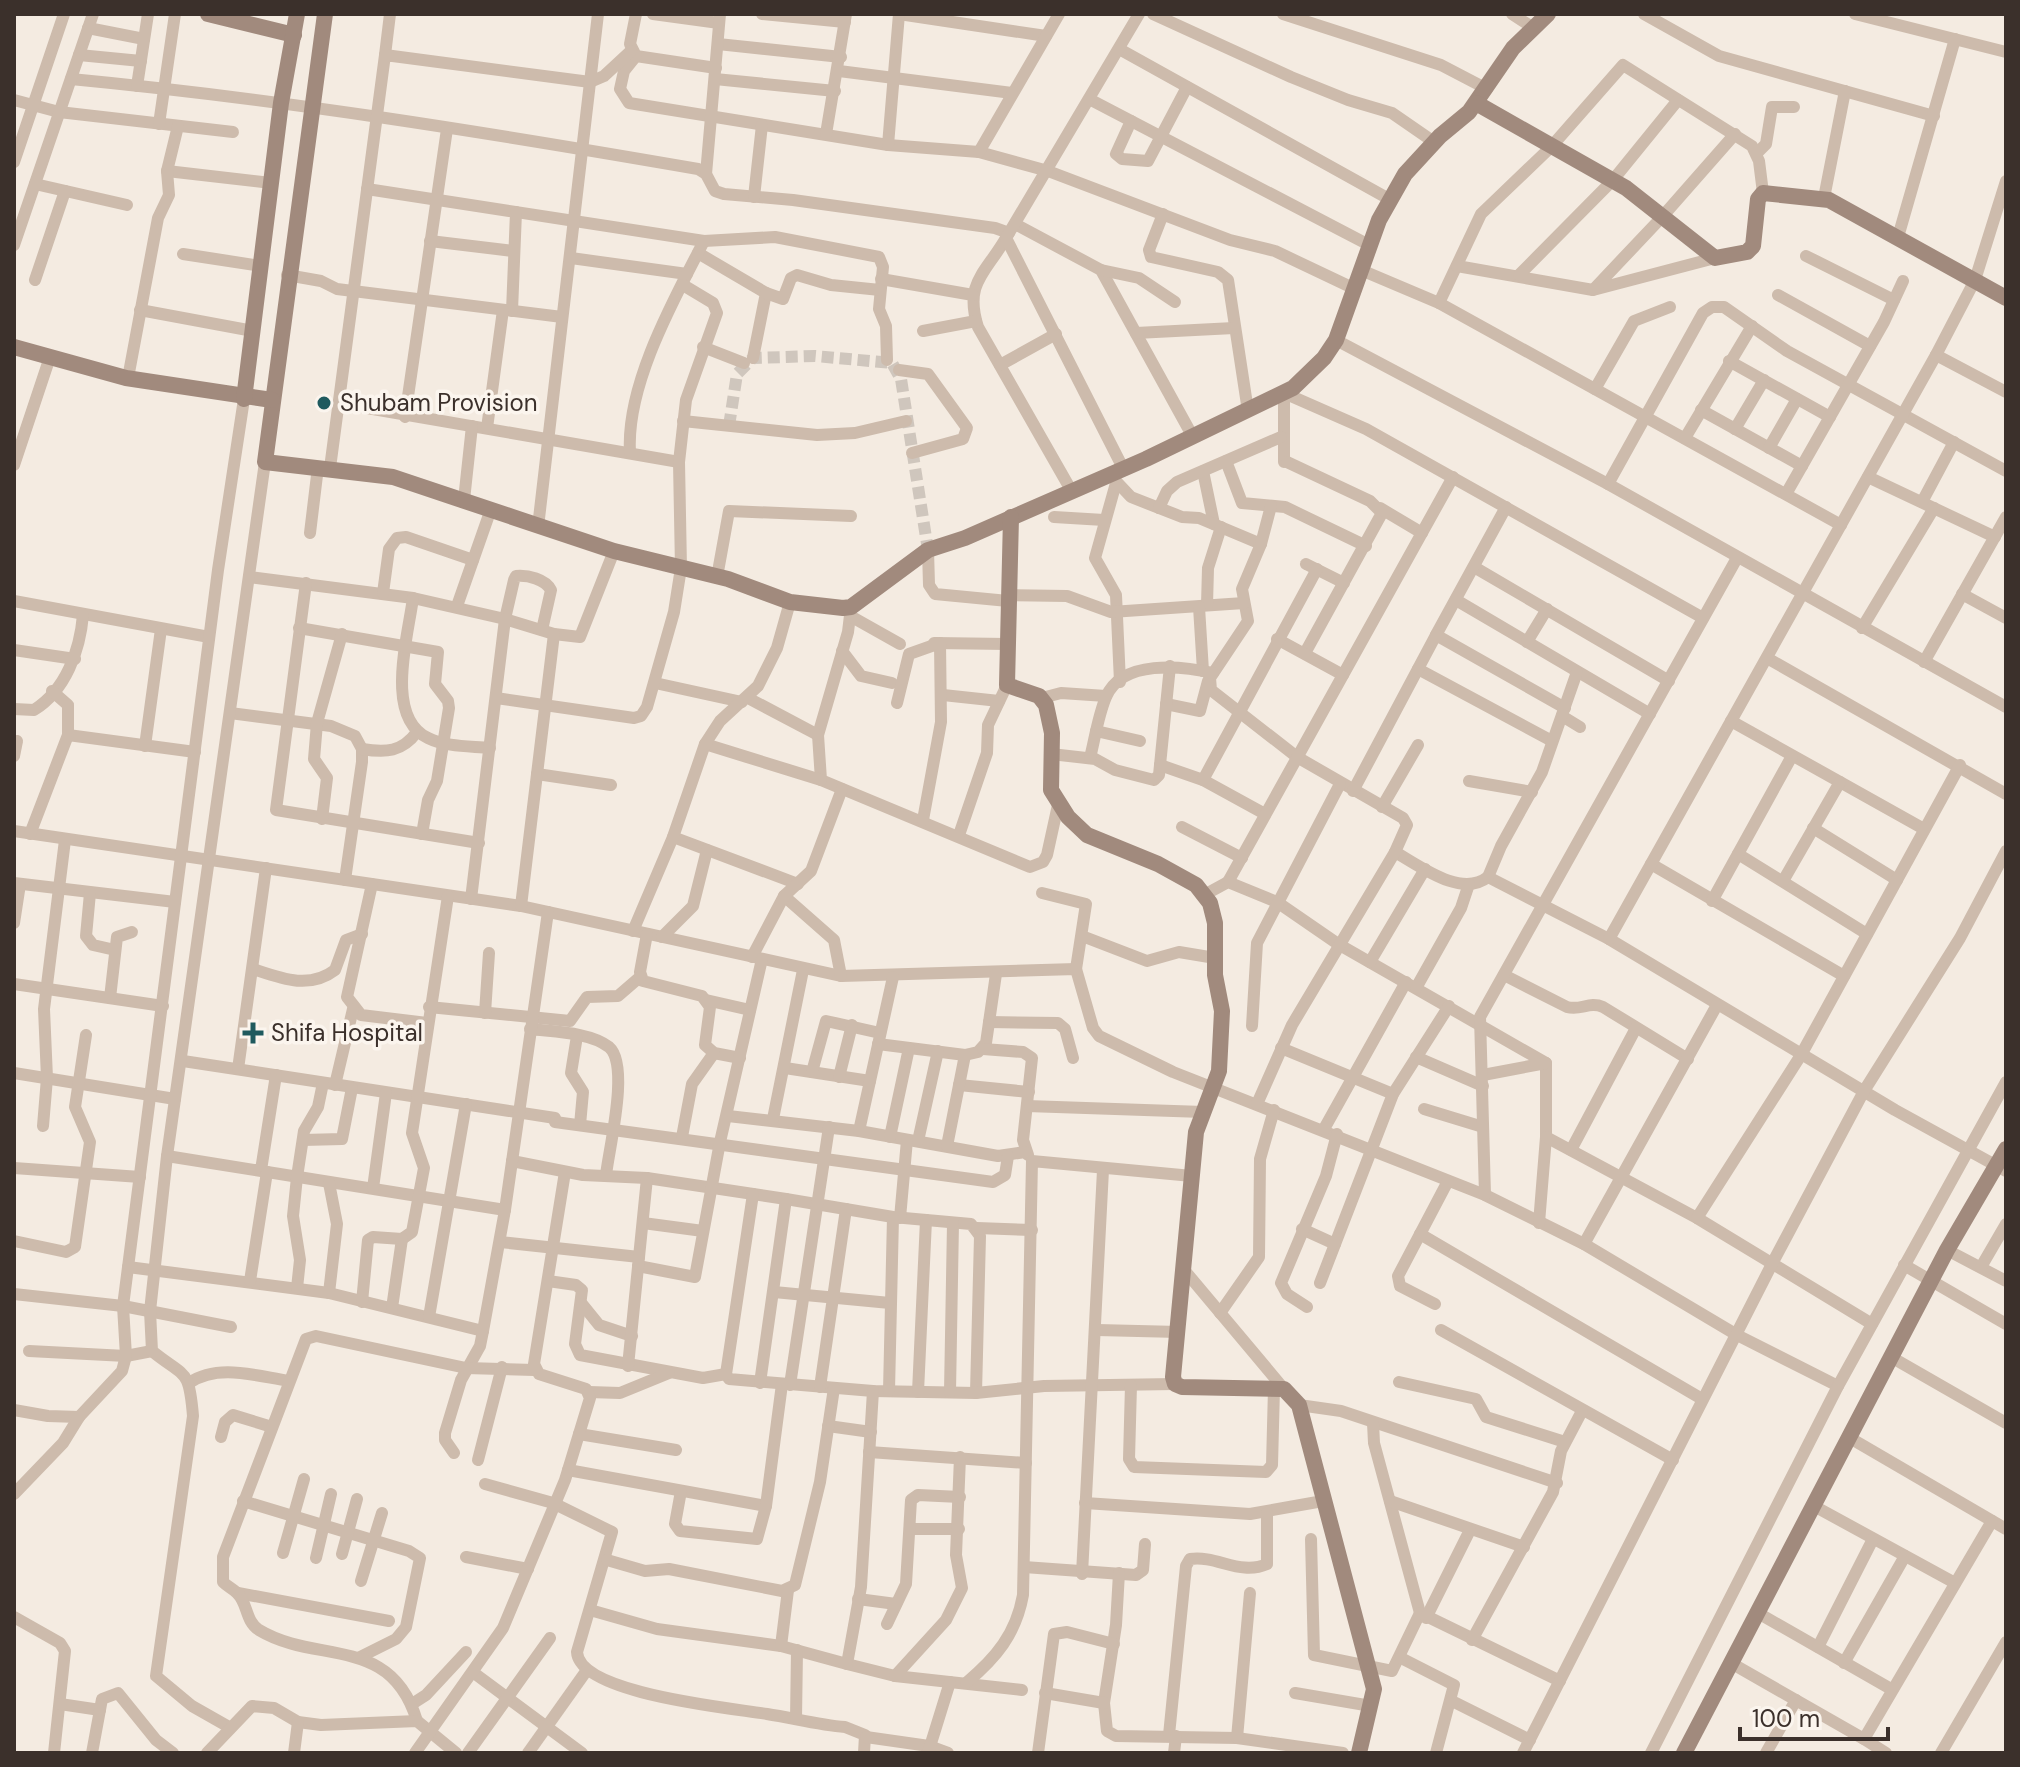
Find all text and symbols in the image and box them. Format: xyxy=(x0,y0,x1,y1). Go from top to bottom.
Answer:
place label: Shubam Provision xyxy=(340,387,538,418)
marker: Shubam Provision xyxy=(315,394,333,412)
place label: Shifa Hospital xyxy=(271,1017,423,1048)
marker: Shifa Hospital xyxy=(242,1022,264,1044)
scale bar xyxy=(1740,1691,1888,1741)
text: 100 m xyxy=(1752,1703,1820,1734)

